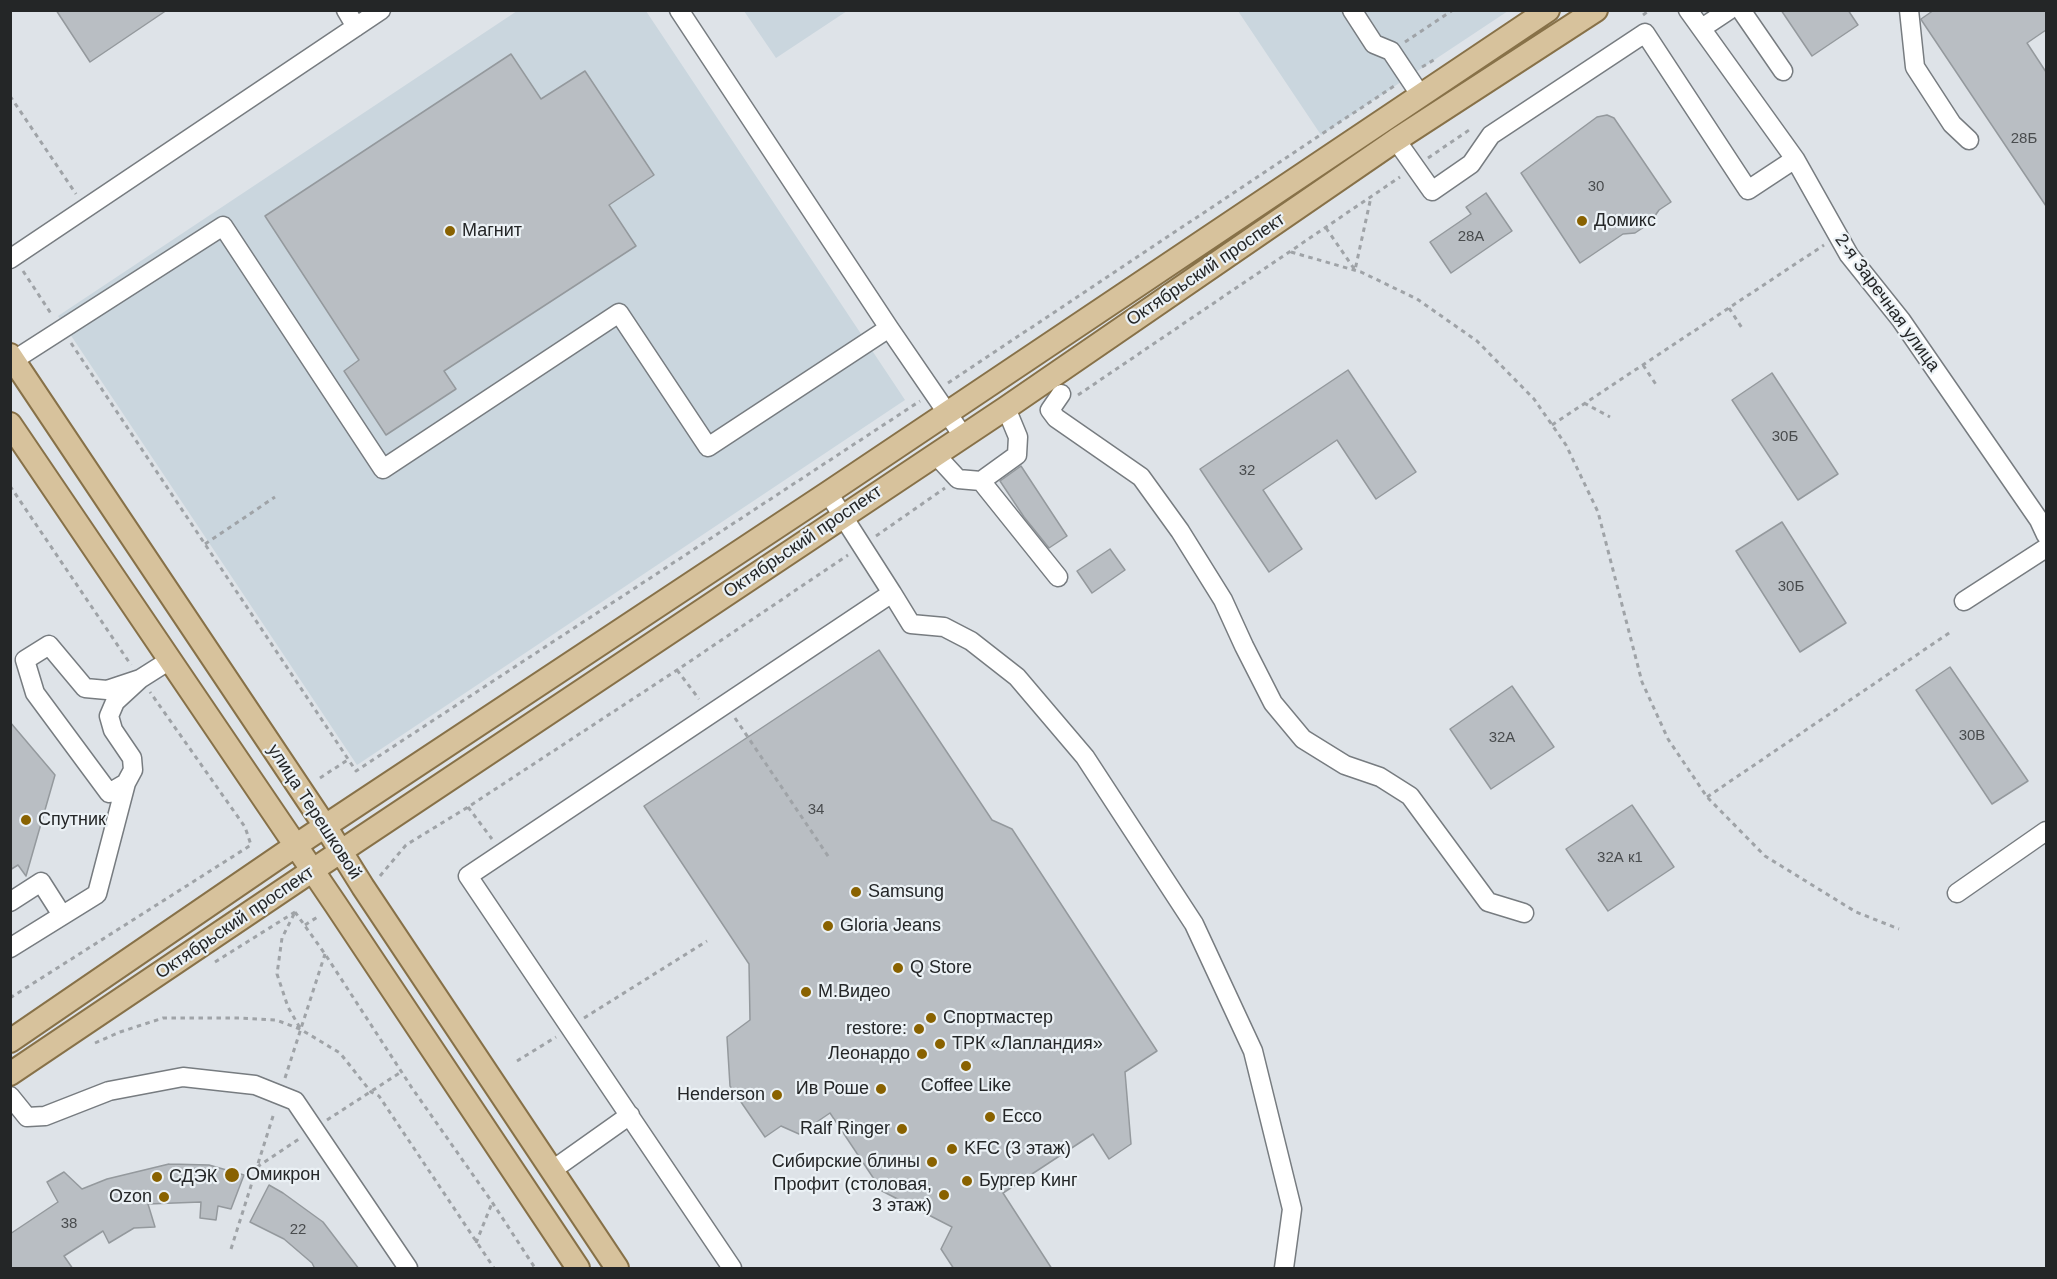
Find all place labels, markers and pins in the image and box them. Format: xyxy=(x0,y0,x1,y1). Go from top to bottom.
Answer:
place label: Домикс xyxy=(1594,210,1656,232)
marker: Домикс xyxy=(1575,214,1589,228)
place label: Магнит xyxy=(462,220,522,242)
marker: Магнит xyxy=(443,224,457,238)
place label: Спутник xyxy=(38,809,106,831)
marker: Спутник xyxy=(19,813,33,827)
place label: Samsung xyxy=(868,881,944,903)
marker: Samsung xyxy=(849,885,863,899)
place label: Gloria Jeans xyxy=(840,915,941,937)
marker: Gloria Jeans xyxy=(821,919,835,933)
place label: Q Store xyxy=(910,957,972,979)
marker: Q Store xyxy=(891,961,905,975)
place label: М.Видео xyxy=(818,981,891,1003)
marker: М.Видео xyxy=(799,985,813,999)
place label: Спортмастер xyxy=(943,1007,1053,1029)
marker: Спортмастер xyxy=(924,1011,938,1025)
place label: restore: xyxy=(846,1018,907,1040)
marker: restore: xyxy=(912,1022,926,1036)
place label: ТРК «Лапландия» xyxy=(952,1033,1103,1055)
marker: ТРК «Лапландия» xyxy=(933,1037,947,1051)
place label: Леонардо xyxy=(828,1043,910,1065)
marker: Леонардо xyxy=(915,1047,929,1061)
marker: Coffee Like xyxy=(959,1059,973,1073)
place label: Coffee Like xyxy=(921,1075,1011,1097)
place label: Ив Роше xyxy=(796,1078,869,1100)
marker: Ив Роше xyxy=(874,1082,888,1096)
place label: Henderson xyxy=(677,1084,765,1106)
marker: Henderson xyxy=(770,1088,784,1102)
place label: Ecco xyxy=(1002,1106,1042,1128)
marker: Ecco xyxy=(983,1110,997,1124)
place label: Ralf Ringer xyxy=(800,1118,890,1140)
marker: Ralf Ringer xyxy=(895,1122,909,1136)
place label: KFC (3 этаж) xyxy=(964,1138,1071,1160)
marker: KFC (3 этаж) xyxy=(945,1142,959,1156)
place label: Сибирские блины xyxy=(772,1151,920,1173)
marker: Сибирские блины xyxy=(925,1155,939,1169)
place label: Омикрон xyxy=(246,1164,320,1186)
place label: СДЭК xyxy=(169,1166,217,1188)
marker: Омикрон xyxy=(223,1166,241,1184)
marker: СДЭК xyxy=(150,1170,164,1184)
place label: Бургер Кинг xyxy=(979,1170,1077,1192)
place label: Профит (столовая, 3 этаж) xyxy=(773,1174,932,1216)
marker: Бургер Кинг xyxy=(960,1174,974,1188)
place label: Ozon xyxy=(109,1186,152,1208)
marker: Профит (столовая, 3 этаж) xyxy=(937,1188,951,1202)
marker: Ozon xyxy=(157,1190,171,1204)

